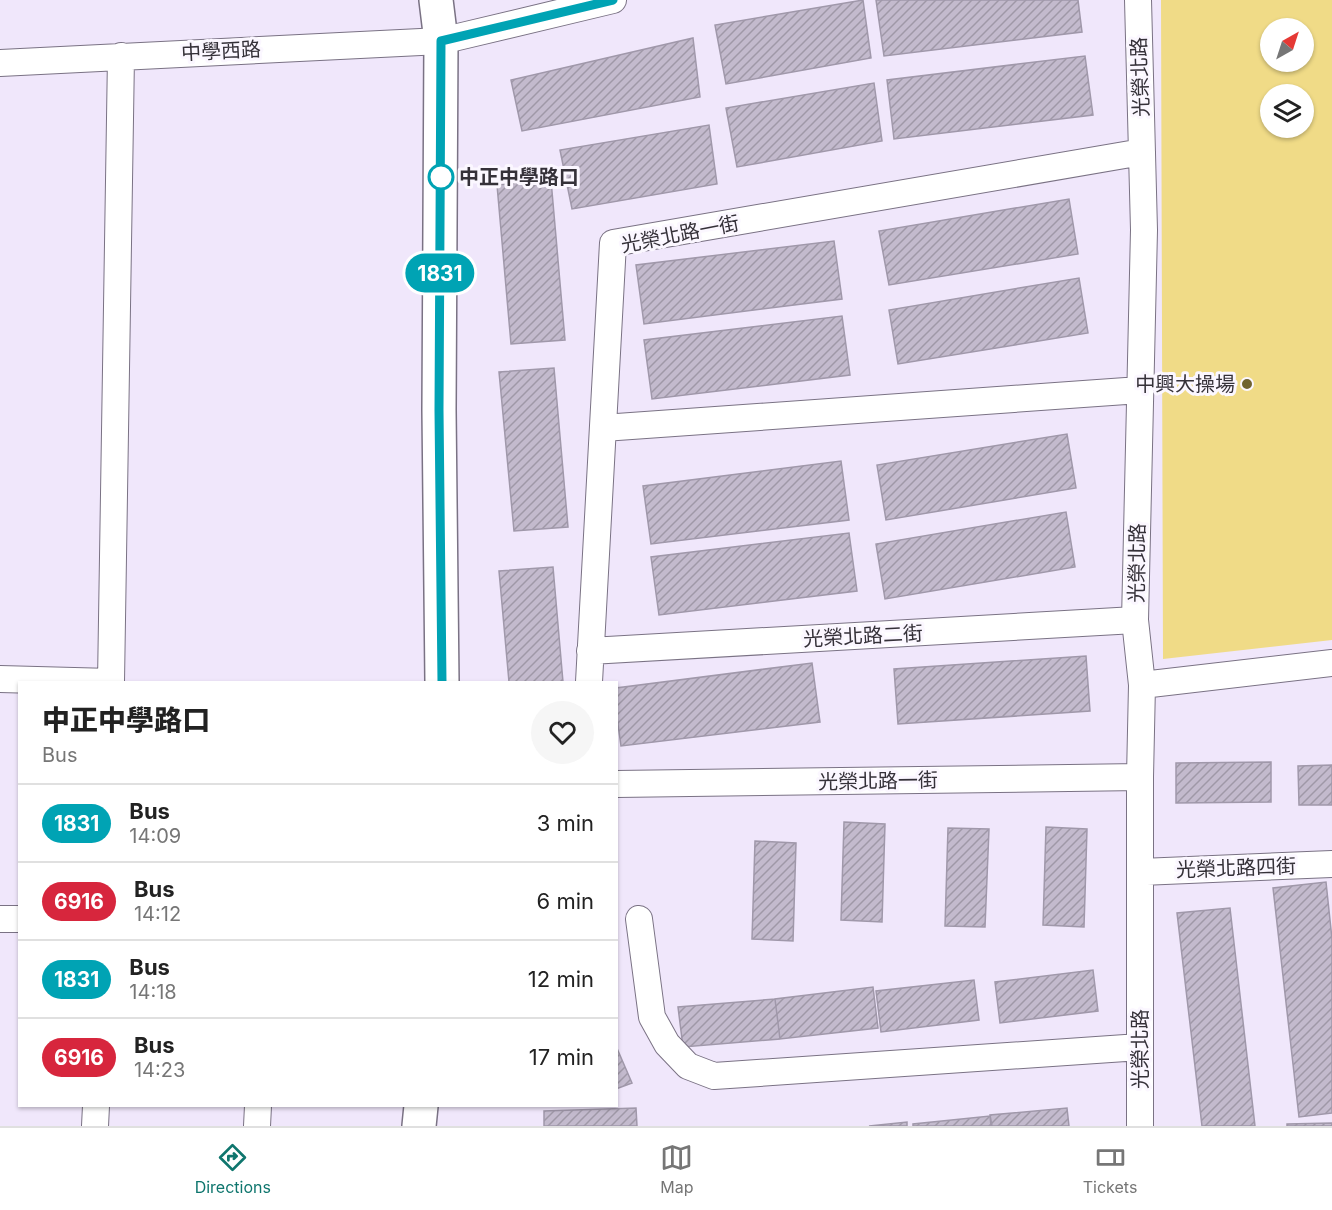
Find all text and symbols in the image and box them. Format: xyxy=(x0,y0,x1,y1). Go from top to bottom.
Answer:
north arrow xyxy=(1260,18,1314,72)
map controls xyxy=(1260,18,1314,138)
street label: 中學西路 xyxy=(180,37,262,65)
street label: 光榮北路 xyxy=(1127,37,1153,117)
button: layers xyxy=(1260,84,1314,138)
marker: 中正中學路口 xyxy=(428,164,454,190)
place label: 中正中學路口 xyxy=(459,165,579,189)
street label: 光榮北路一街 xyxy=(619,211,741,257)
line badge: 1831 xyxy=(398,254,482,292)
text: 1831 xyxy=(417,261,463,286)
place label: 中興大操場 xyxy=(1135,372,1235,396)
marker: 中興大操場 xyxy=(1240,377,1254,391)
street label: 光榮北路 xyxy=(1124,523,1150,603)
street label: 光榮北路二街 xyxy=(802,621,924,651)
button: heart xyxy=(531,701,594,764)
text: 中正中學路口 xyxy=(42,703,210,737)
text: Bus xyxy=(42,743,77,767)
street label: 光榮北路一街 xyxy=(818,768,938,794)
text: Bus xyxy=(129,798,170,824)
text: 3 min xyxy=(537,810,594,836)
text: 1831 xyxy=(54,811,99,836)
text: 14:09 xyxy=(129,824,181,848)
street label: 光榮北路四街 xyxy=(1176,854,1296,882)
text: Bus xyxy=(134,876,175,902)
text: 6 min xyxy=(537,888,594,914)
text: 6916 xyxy=(54,889,104,914)
text: 14:12 xyxy=(134,902,181,926)
text: Bus xyxy=(129,954,170,980)
text: 12 min xyxy=(528,966,594,992)
text: 1831 xyxy=(54,967,99,992)
text: 14:18 xyxy=(129,980,177,1004)
street label: 光榮北路 xyxy=(1128,1009,1152,1089)
text: Bus xyxy=(134,1032,175,1058)
text: 17 min xyxy=(529,1044,594,1070)
text: 6916 xyxy=(54,1045,104,1070)
text: 14:23 xyxy=(134,1058,185,1082)
tab: Directions xyxy=(195,1141,271,1197)
tab: Map xyxy=(660,1141,693,1197)
tab: Tickets xyxy=(1083,1141,1137,1197)

